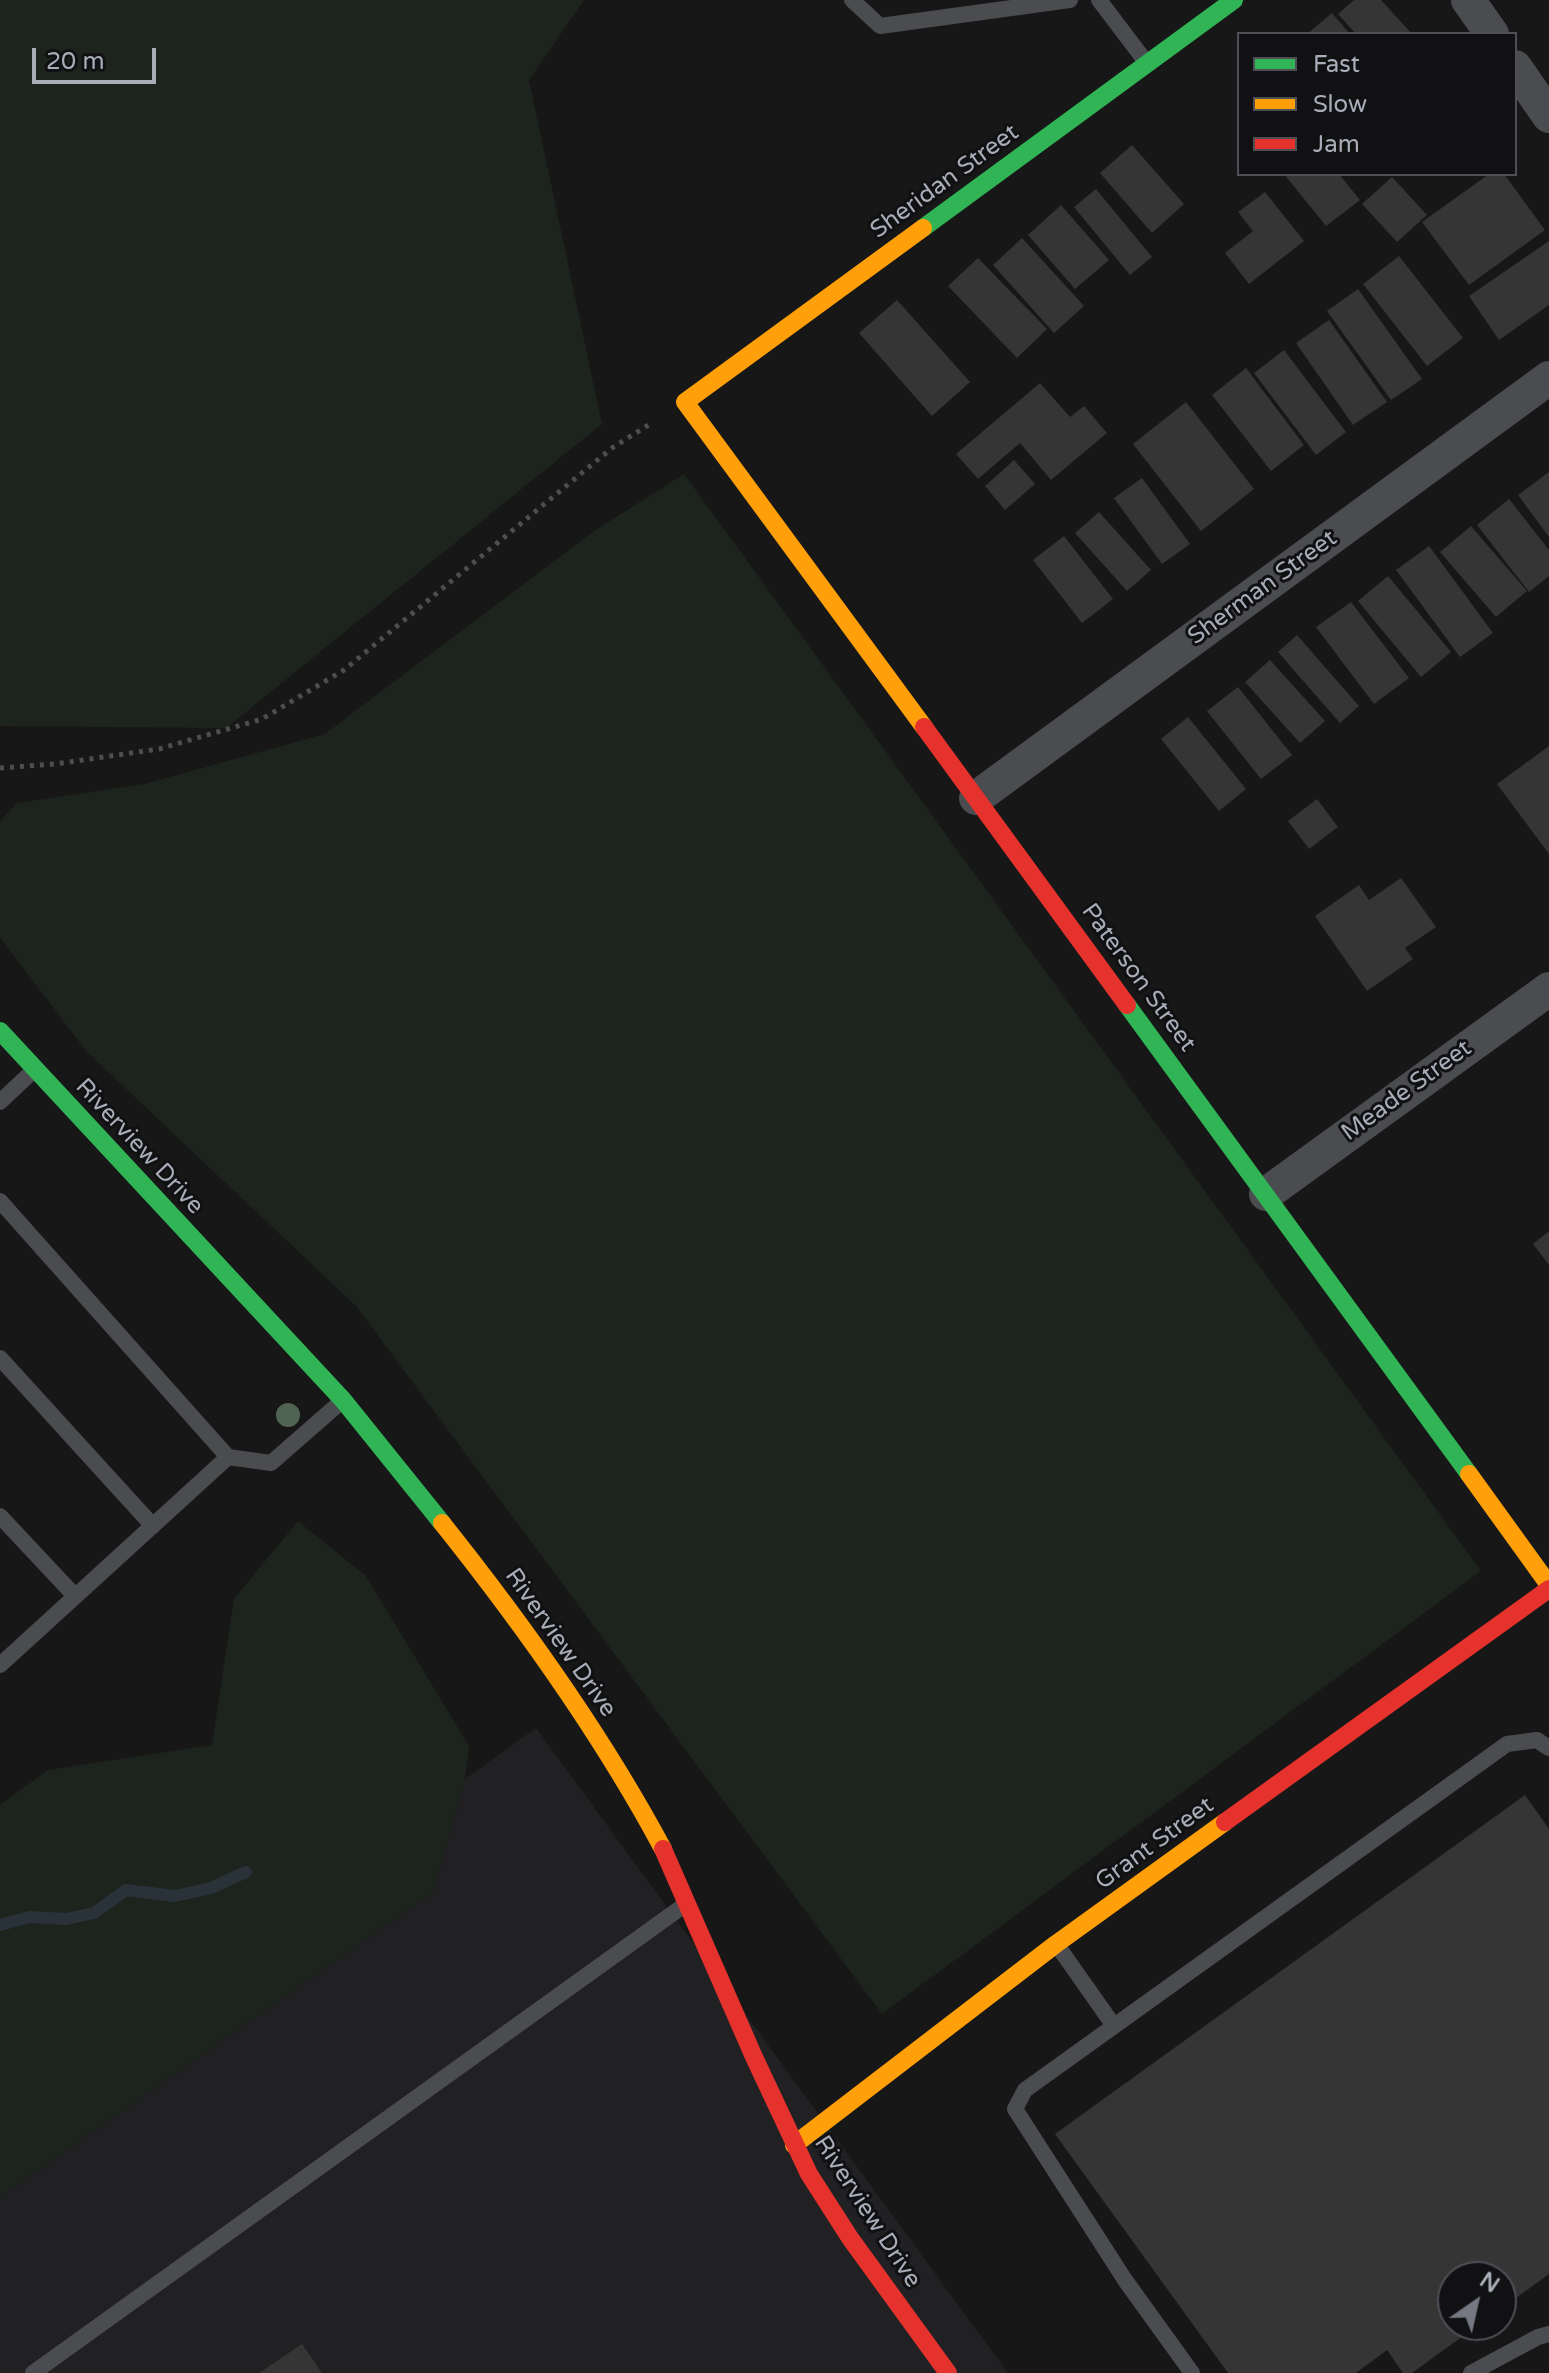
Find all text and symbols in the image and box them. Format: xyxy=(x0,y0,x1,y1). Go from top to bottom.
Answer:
scale bar xyxy=(36,32,160,82)
legend xyxy=(1237,32,1517,176)
text: 20 m xyxy=(46,47,104,76)
text: Fast xyxy=(1313,50,1360,79)
text: Slow xyxy=(1313,90,1367,119)
street label: Sheridan Street xyxy=(865,119,1025,245)
text: Jam xyxy=(1313,130,1360,159)
street label: Sherman Street xyxy=(1183,524,1343,652)
street label: Paterson Street xyxy=(1075,898,1201,1058)
street label: Meade Street xyxy=(1336,1034,1478,1148)
street label: Riverview Drive xyxy=(69,1073,209,1221)
street label: Riverview Drive xyxy=(498,1563,622,1723)
street label: Grant Street xyxy=(1090,1791,1220,1897)
street label: Riverview Drive xyxy=(807,2131,927,2293)
north arrow xyxy=(1437,2261,1517,2341)
text: N xyxy=(1475,2267,1504,2298)

